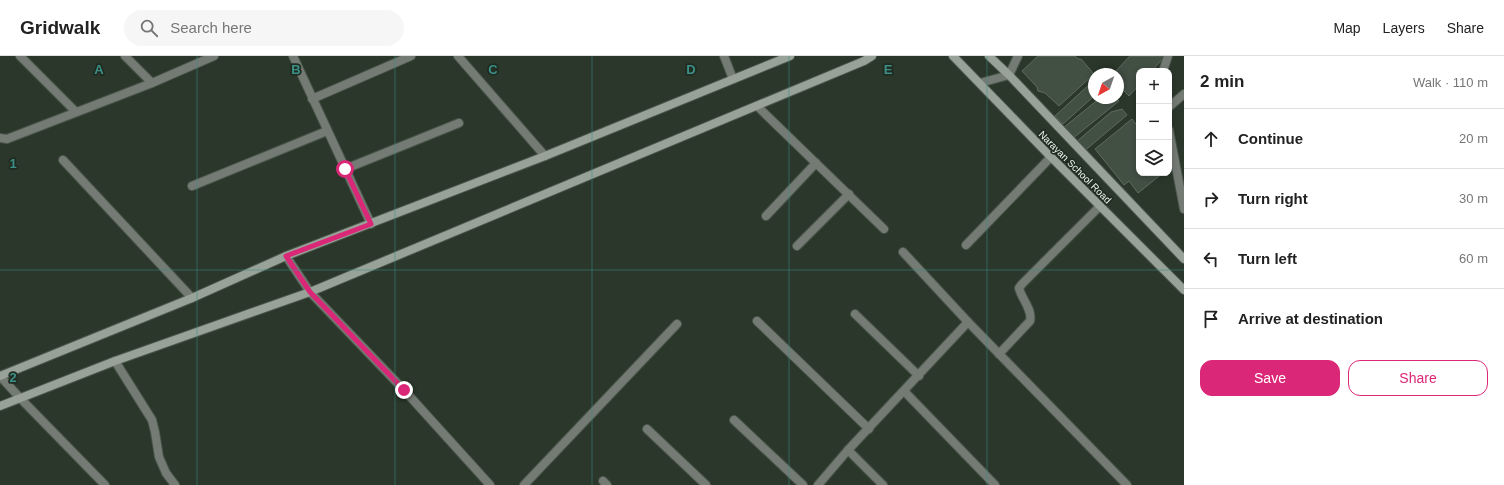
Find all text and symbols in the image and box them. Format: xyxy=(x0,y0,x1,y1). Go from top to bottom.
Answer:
search box xyxy=(124,10,404,46)
text: Gridwalk xyxy=(20,17,100,38)
icon: search xyxy=(138,17,160,39)
text: Search here xyxy=(170,19,252,36)
text: Map xyxy=(1333,20,1361,36)
text: Layers xyxy=(1383,20,1425,36)
text: Share xyxy=(1447,20,1484,36)
text: A xyxy=(94,62,104,77)
text: B xyxy=(291,62,301,77)
text: C xyxy=(488,62,498,77)
text: D xyxy=(686,62,696,77)
text: E xyxy=(884,62,893,77)
north arrow xyxy=(1088,68,1124,104)
map controls xyxy=(1136,68,1172,176)
button: + xyxy=(1136,68,1172,104)
text: 2 min xyxy=(1200,72,1244,91)
text: Walk · 110 m xyxy=(1413,75,1488,90)
button: − xyxy=(1136,104,1172,140)
icon: ahead xyxy=(1200,128,1222,150)
street label: Narayan School Road xyxy=(1037,129,1113,205)
text: Continue xyxy=(1238,130,1303,147)
text: 20 m xyxy=(1459,131,1488,146)
button: layers xyxy=(1136,140,1172,176)
text: 1 xyxy=(9,156,17,171)
route start xyxy=(336,160,354,178)
icon: right xyxy=(1200,188,1222,210)
text: Turn right xyxy=(1238,190,1308,207)
text: 30 m xyxy=(1459,191,1488,206)
icon: left xyxy=(1200,248,1222,270)
text: Turn left xyxy=(1238,250,1297,267)
text: 60 m xyxy=(1459,251,1488,266)
icon: arrive xyxy=(1200,308,1222,330)
text: Arrive at destination xyxy=(1238,310,1383,327)
button: Save xyxy=(1200,360,1340,396)
button: Share xyxy=(1348,360,1488,396)
text: 2 xyxy=(9,370,17,385)
route end xyxy=(395,381,413,399)

